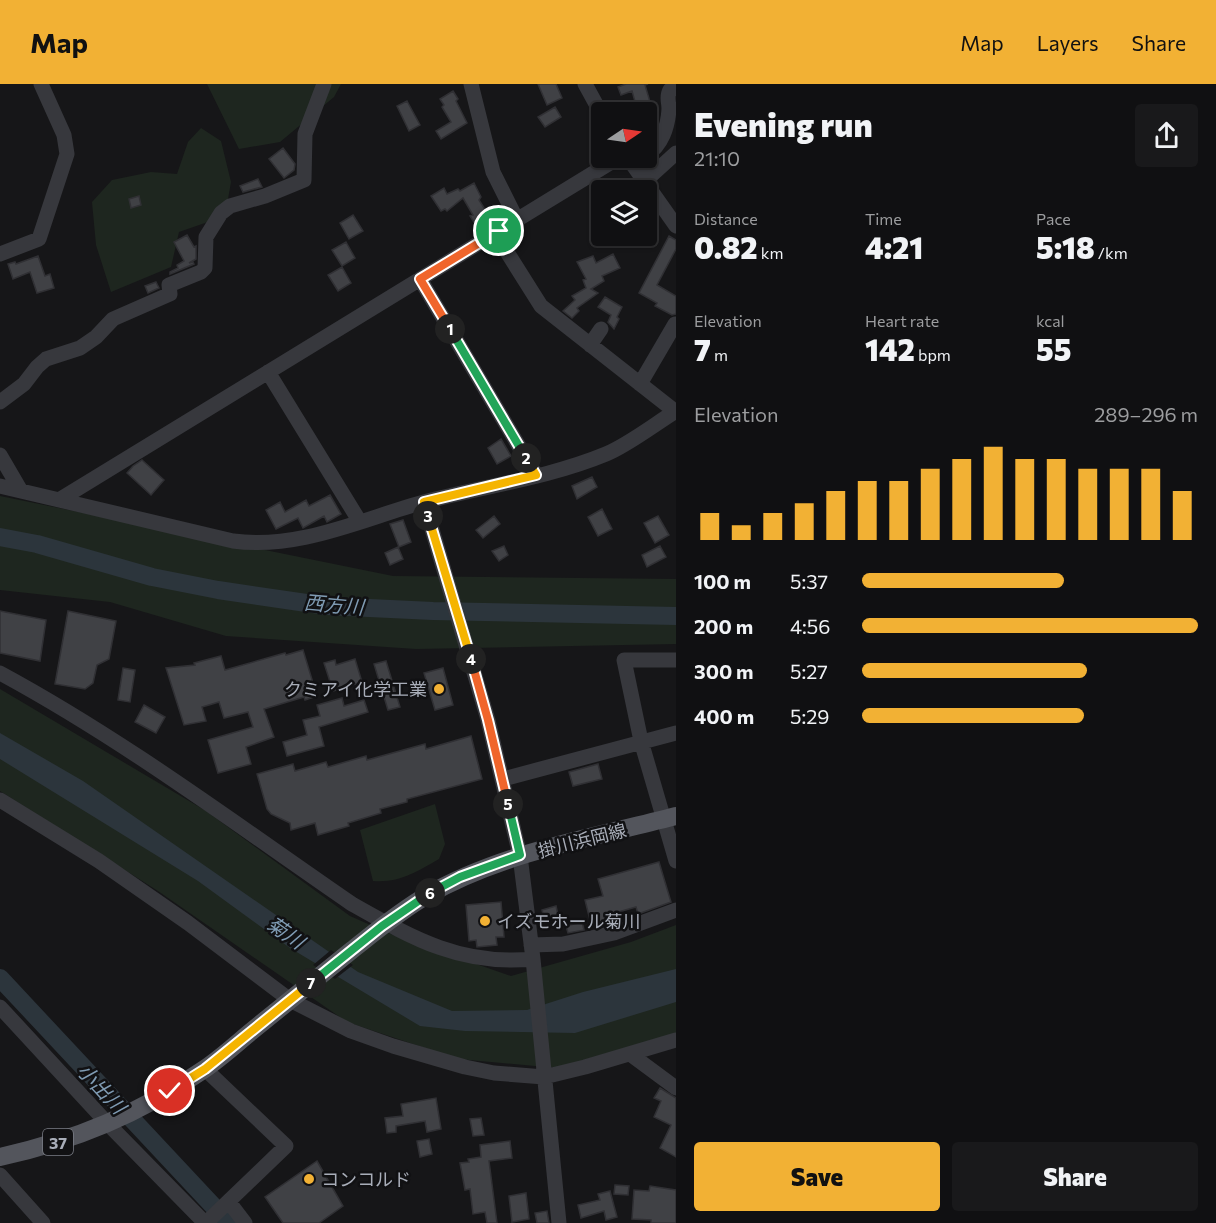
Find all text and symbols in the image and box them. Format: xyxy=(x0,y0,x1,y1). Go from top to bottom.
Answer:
text: Map xyxy=(30,25,88,59)
text: Map xyxy=(960,30,1004,55)
text: Layers xyxy=(1037,30,1099,55)
text: Share xyxy=(1132,30,1186,55)
north arrow xyxy=(591,102,657,168)
map controls xyxy=(591,102,657,246)
text: Evening run xyxy=(694,103,873,144)
button: share xyxy=(1135,104,1198,167)
text: 21:10 xyxy=(694,146,740,170)
button: layers xyxy=(591,180,657,246)
pin xyxy=(473,205,524,256)
text: Distance xyxy=(694,209,758,228)
text: Time xyxy=(865,209,902,228)
text: Pace xyxy=(1036,209,1071,228)
icon: arrive xyxy=(482,214,515,247)
text: 0.82 xyxy=(694,228,758,265)
text: 4:21 xyxy=(865,228,923,265)
text: 5:18 xyxy=(1036,228,1095,265)
text: km xyxy=(758,243,783,262)
text: /km xyxy=(1095,243,1128,262)
text: Elevation xyxy=(694,311,762,330)
text: Heart rate xyxy=(865,311,939,330)
text: kcal xyxy=(1036,311,1065,330)
pin: 1 xyxy=(435,314,465,344)
text: 1 xyxy=(446,319,454,338)
text: 7 xyxy=(694,330,711,367)
text: 142 xyxy=(865,330,915,367)
text: 55 xyxy=(1036,330,1071,367)
text: m xyxy=(711,345,728,364)
text: bpm xyxy=(915,345,951,364)
text: Elevation xyxy=(694,402,779,426)
text: 289–296 m xyxy=(1094,402,1198,426)
pin: 2 xyxy=(511,443,541,473)
text: 2 xyxy=(521,448,531,467)
pin: 3 xyxy=(413,501,443,531)
text: 3 xyxy=(423,506,433,525)
text: 100 m xyxy=(694,569,751,593)
text: 5:37 xyxy=(790,569,828,593)
water label: 西方川 xyxy=(303,589,367,619)
text: 200 m xyxy=(694,614,753,638)
text: 4:56 xyxy=(790,614,830,638)
pin: 4 xyxy=(456,644,486,674)
text: 4 xyxy=(466,649,476,668)
text: 300 m xyxy=(694,659,754,683)
text: 5:27 xyxy=(790,659,828,683)
place label: クミアイ化学工業 xyxy=(284,678,427,700)
marker: クミアイ化学工業 xyxy=(432,682,446,696)
text: 400 m xyxy=(694,704,754,728)
text: 5:29 xyxy=(790,704,829,728)
pin: 5 xyxy=(493,789,523,819)
text: 5 xyxy=(503,794,513,813)
street label: 掛川浜岡線 xyxy=(536,818,628,862)
pin: 6 xyxy=(415,878,445,908)
text: 6 xyxy=(425,883,435,902)
place label: イズモホール菊川 xyxy=(497,910,640,932)
water label: 菊川 xyxy=(263,911,311,954)
marker: イズモホール菊川 xyxy=(478,914,492,928)
pin: 7 xyxy=(296,968,326,998)
text: 7 xyxy=(307,973,315,992)
water label: 小出川 xyxy=(73,1058,133,1120)
pin xyxy=(144,1065,195,1116)
icon: check xyxy=(153,1074,186,1107)
road number: 37 xyxy=(43,1129,73,1155)
button: Save xyxy=(694,1142,940,1211)
button: Share xyxy=(952,1142,1198,1211)
place label: コンコルド xyxy=(321,1168,411,1190)
marker: コンコルド xyxy=(302,1172,316,1186)

